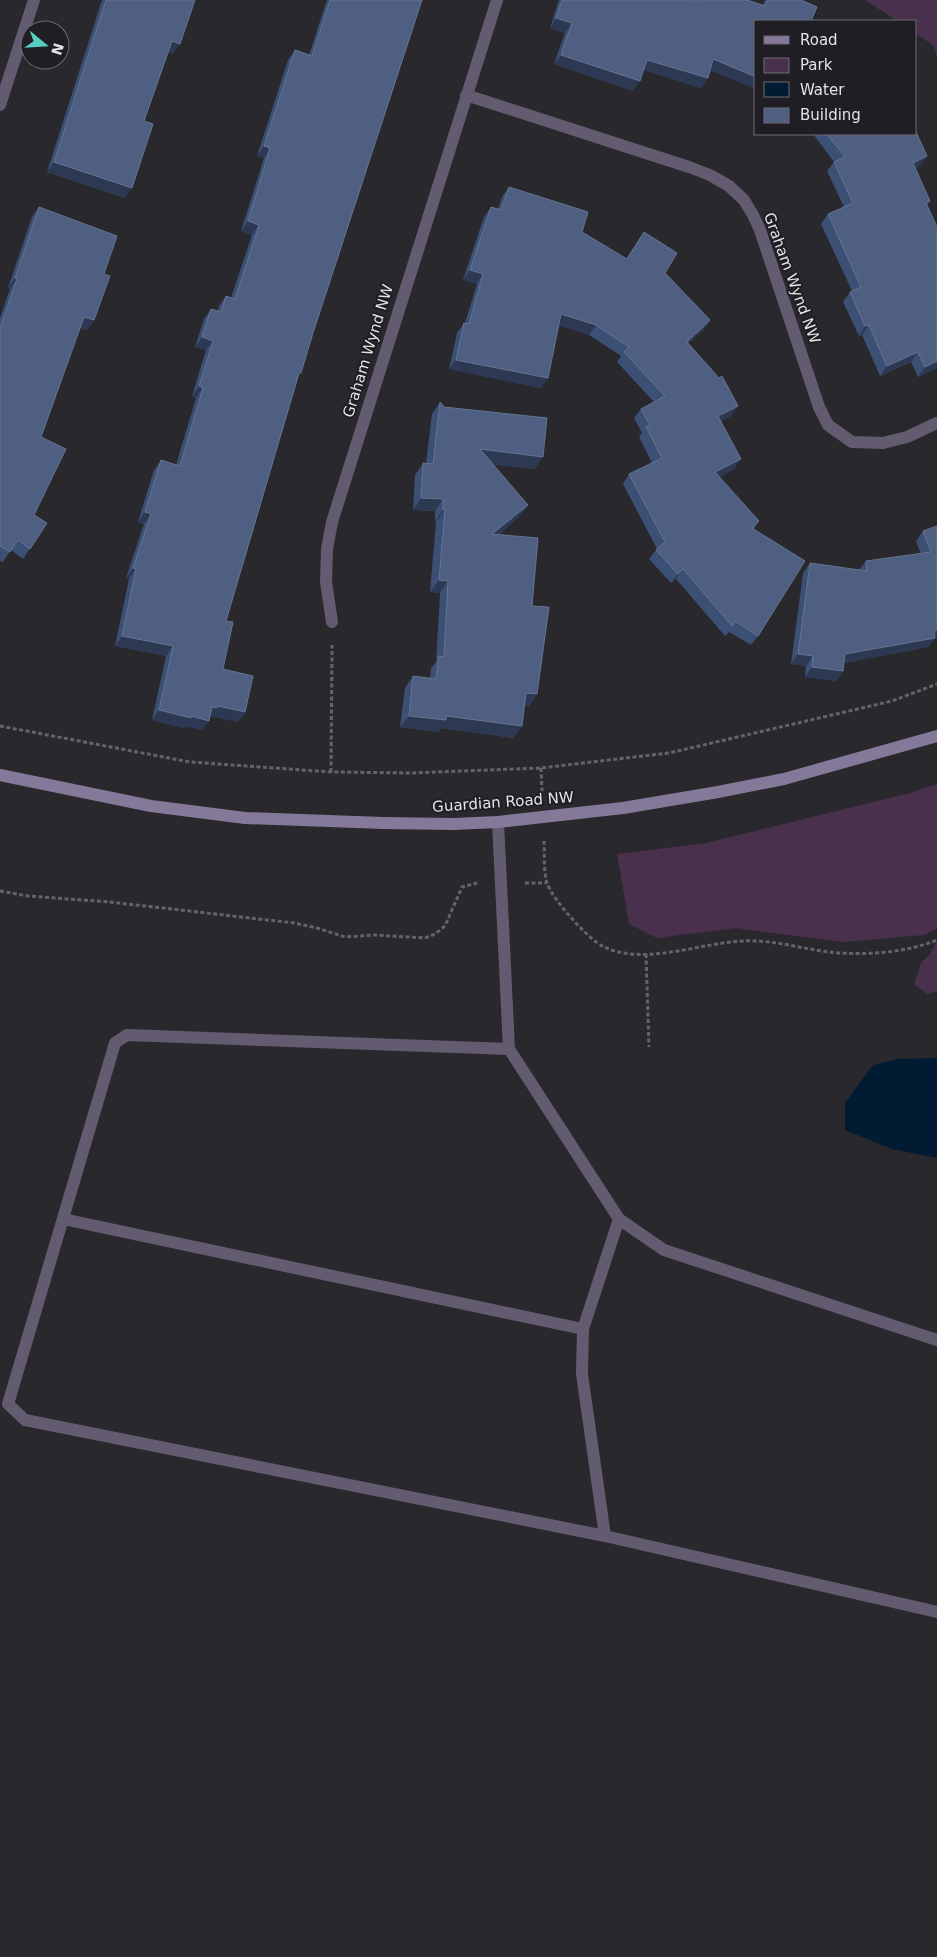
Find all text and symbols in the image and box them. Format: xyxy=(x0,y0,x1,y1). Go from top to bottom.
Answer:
north arrow xyxy=(20,20,70,70)
legend xyxy=(754,20,917,135)
text: Road xyxy=(800,31,838,49)
text: N xyxy=(48,41,67,57)
text: Park xyxy=(800,56,833,74)
text: Water xyxy=(800,81,845,99)
text: Building xyxy=(800,106,861,124)
street label: Graham Wynd NW xyxy=(760,210,824,346)
street label: Graham Wynd NW xyxy=(339,282,397,420)
street label: Guardian Road NW xyxy=(432,788,575,816)

